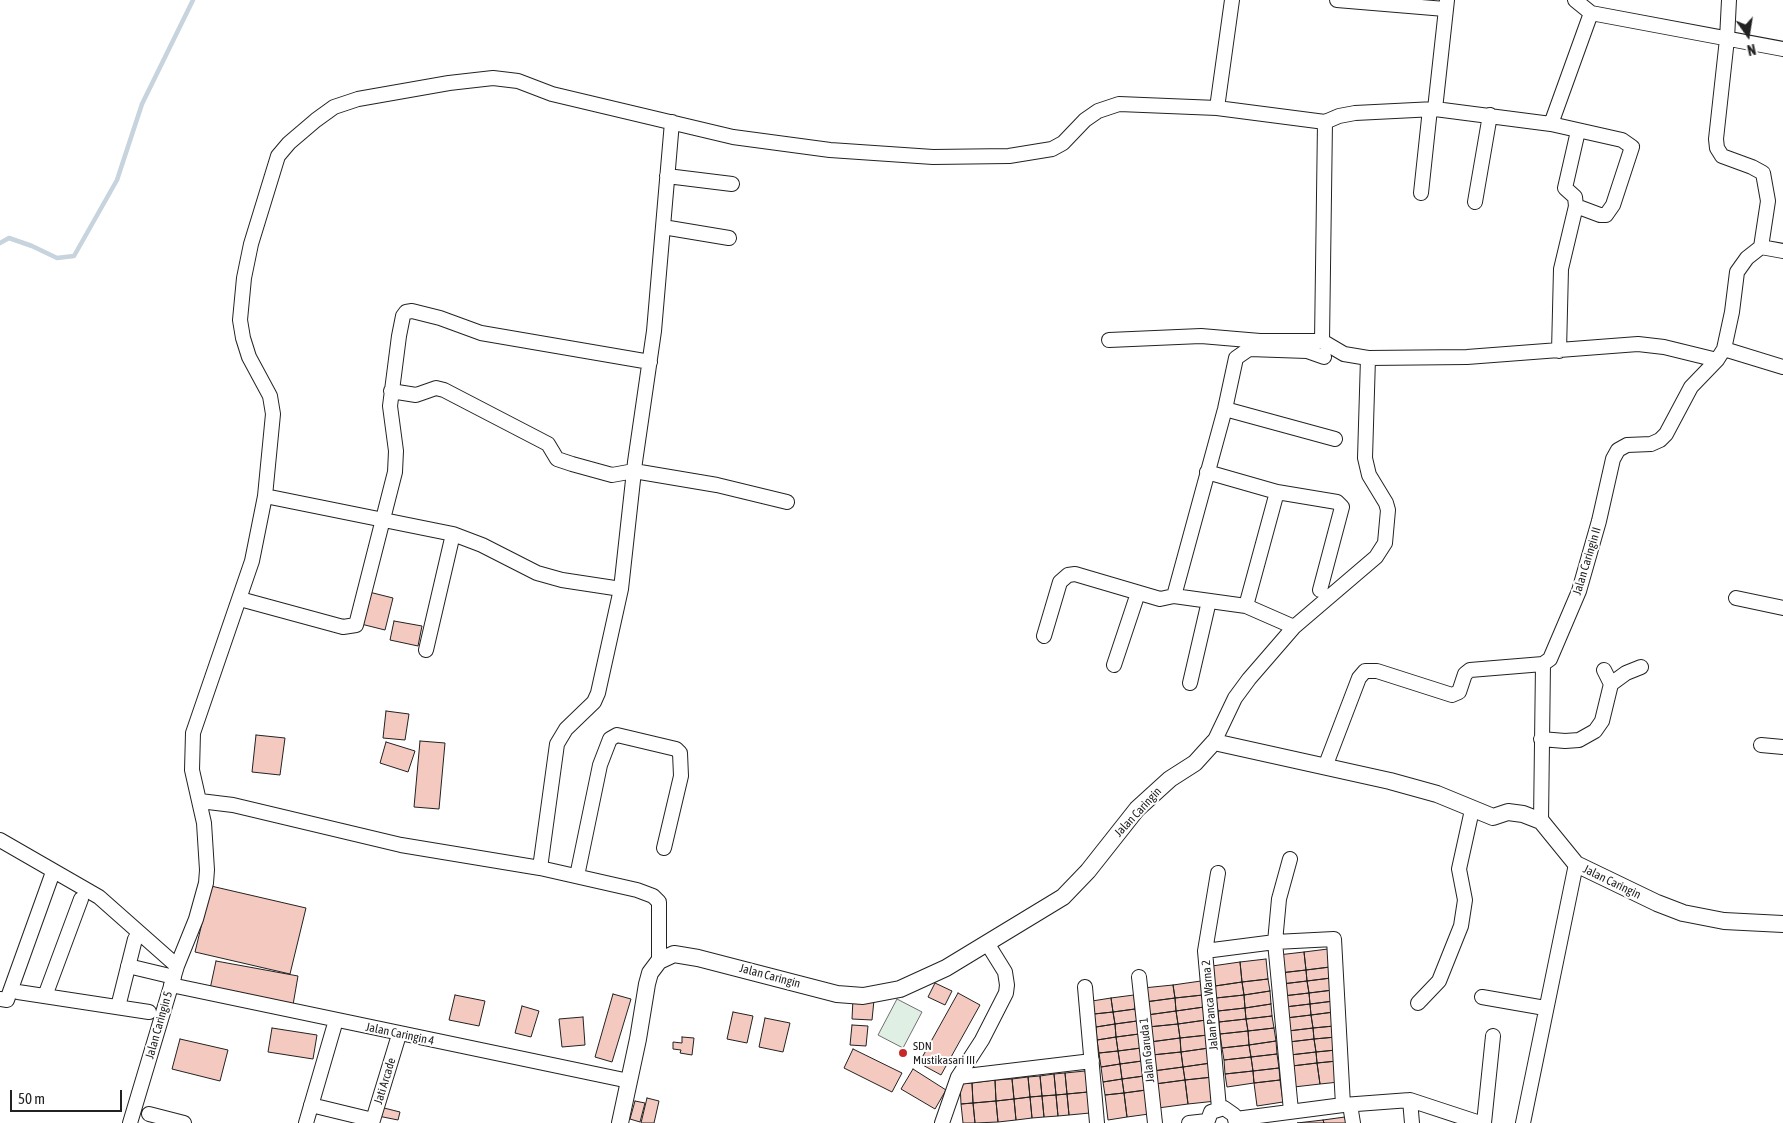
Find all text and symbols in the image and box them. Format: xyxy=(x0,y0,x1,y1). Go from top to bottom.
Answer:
north arrow xyxy=(1723,10,1773,60)
text: N xyxy=(1746,41,1757,58)
street label: Jalan Caringin II xyxy=(1570,525,1604,597)
street label: Jalan Caringin xyxy=(1111,784,1165,840)
street label: Jalan Caringin xyxy=(1581,862,1643,902)
street label: Jalan Panca Warna 2 xyxy=(1199,959,1221,1051)
street label: Jalan Caringin xyxy=(738,961,802,991)
street label: Jalan Caringin 5 xyxy=(142,989,176,1061)
street label: Jalan Garuda 1 xyxy=(1136,1017,1158,1083)
street label: Jalan Caringin 4 xyxy=(364,1020,436,1048)
place label: SDN Mustikasari III xyxy=(913,1039,975,1067)
marker: SDN Mustikasari III xyxy=(897,1047,909,1059)
street label: Jati Arcade xyxy=(371,1056,399,1106)
scale bar xyxy=(12,1080,125,1112)
text: 50 m xyxy=(18,1090,45,1107)

